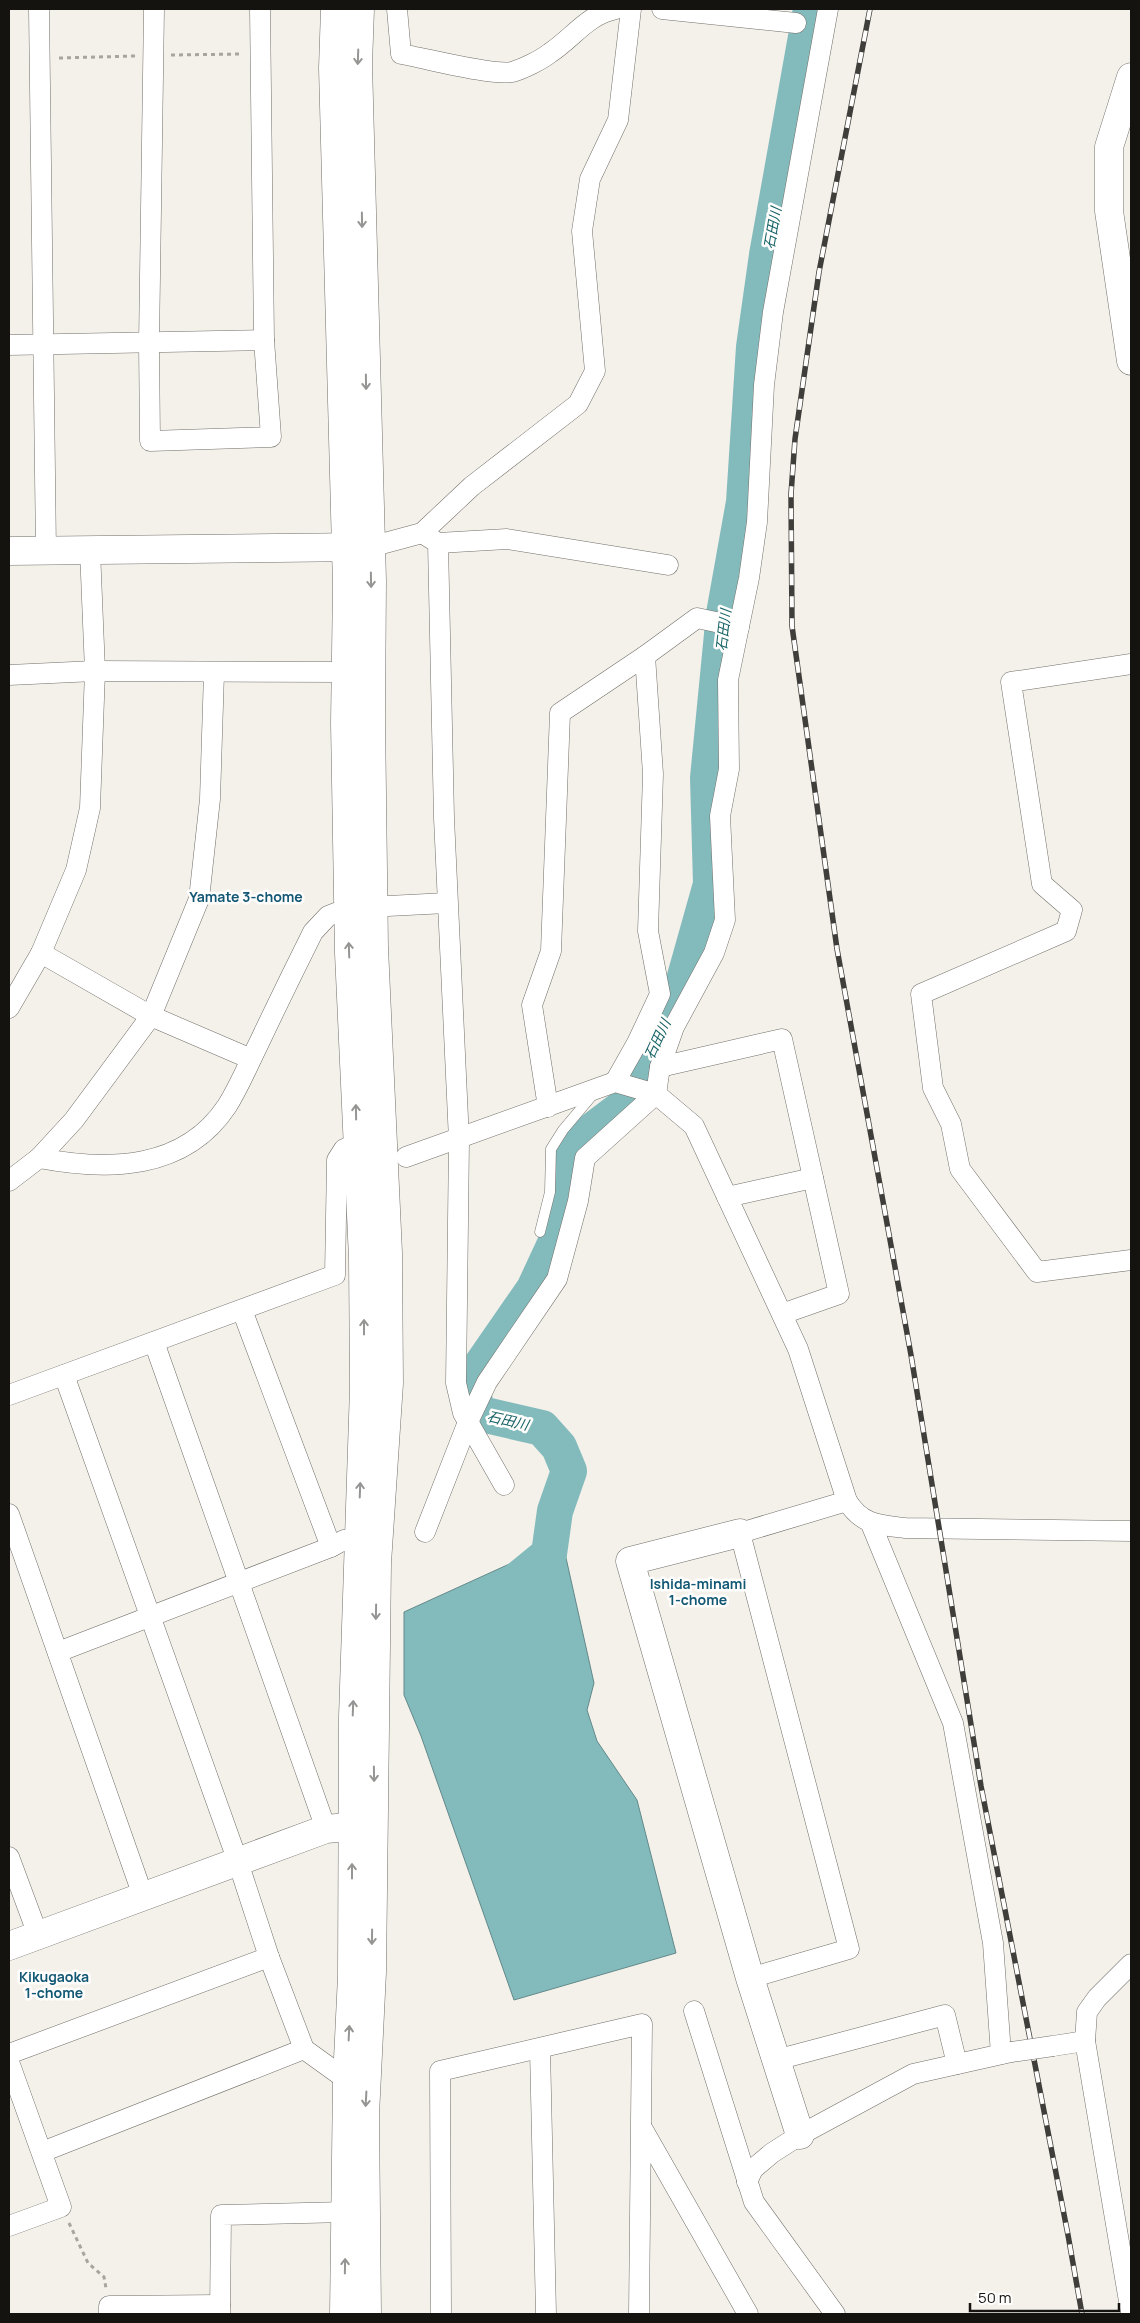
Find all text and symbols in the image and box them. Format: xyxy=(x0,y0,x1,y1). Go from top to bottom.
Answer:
one-way arrow xyxy=(354,49,363,65)
water label: 石田川 xyxy=(759,204,785,250)
one-way arrow xyxy=(357,212,367,228)
one-way arrow xyxy=(361,374,370,390)
one-way arrow xyxy=(367,572,376,588)
water label: 石田川 xyxy=(711,606,735,652)
district label: Yamate 3-chome xyxy=(189,887,303,906)
one-way arrow xyxy=(344,942,353,958)
water label: 石田川 xyxy=(640,1014,675,1062)
one-way arrow xyxy=(351,1105,361,1121)
one-way arrow xyxy=(359,1320,369,1336)
water label: 石田川 xyxy=(485,1406,533,1434)
one-way arrow xyxy=(356,1482,365,1498)
district label: Ishida-minami 1-chome xyxy=(650,1574,746,1609)
one-way arrow xyxy=(371,1603,381,1619)
one-way arrow xyxy=(348,1700,358,1716)
one-way arrow xyxy=(369,1766,378,1782)
one-way arrow xyxy=(347,1863,357,1879)
one-way arrow xyxy=(367,1928,377,1944)
district label: Kikugaoka 1-chome xyxy=(19,1967,89,2002)
one-way arrow xyxy=(345,2025,354,2041)
one-way arrow xyxy=(361,2091,370,2107)
one-way arrow xyxy=(340,2258,350,2274)
scale bar xyxy=(970,2280,1119,2312)
text: 50 m xyxy=(978,2287,1012,2308)

